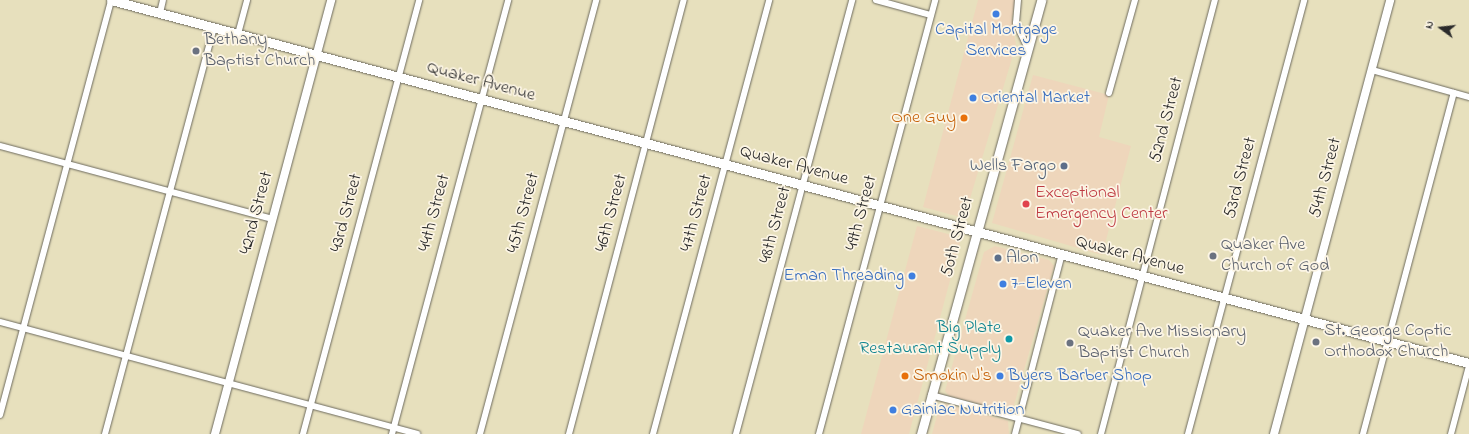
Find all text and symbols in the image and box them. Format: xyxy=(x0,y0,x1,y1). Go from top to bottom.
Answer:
north arrow xyxy=(1421,8,1461,48)
marker: Capital Mortgage Services xyxy=(991,9,1001,19)
text: N xyxy=(1421,19,1438,31)
place label: Capital Mortgage Services xyxy=(935,20,1057,62)
place label: Bethany Baptist Church xyxy=(204,30,315,72)
marker: Bethany Baptist Church xyxy=(191,46,201,56)
street label: Quaker Avenue xyxy=(424,57,538,107)
street label: 52nd Street xyxy=(1145,75,1189,165)
place label: Oriental Market xyxy=(981,87,1090,109)
marker: Oriental Market xyxy=(968,93,978,103)
place label: One Guy xyxy=(891,107,956,129)
marker: One Guy xyxy=(959,113,969,123)
street label: 53rd Street xyxy=(1220,135,1262,221)
street label: 54th Street xyxy=(1305,136,1347,220)
street label: Quaker Avenue xyxy=(737,141,851,191)
place label: Wells Fargo xyxy=(970,155,1056,177)
marker: Wells Fargo xyxy=(1059,161,1069,171)
street label: 42nd Street xyxy=(236,169,278,257)
street label: 43rd Street xyxy=(326,171,368,255)
street label: 45th Street xyxy=(503,171,545,255)
street label: 44th Street xyxy=(414,172,456,254)
street label: 46th Street xyxy=(591,172,633,254)
street label: 47th Street xyxy=(676,172,718,254)
street label: 49th Street xyxy=(842,173,882,253)
place label: Exceptional Emergency Center xyxy=(1035,183,1168,226)
street label: 48th Street xyxy=(755,184,797,266)
street label: 50th Street xyxy=(937,194,979,280)
marker: Exceptional Emergency Center xyxy=(1020,198,1032,210)
street label: Quaker Avenue xyxy=(1073,231,1187,281)
place label: Quaker Ave Church of God xyxy=(1221,235,1329,278)
place label: Alon xyxy=(1006,247,1038,269)
marker: Quaker Ave Church of God xyxy=(1208,251,1218,261)
marker: Alon xyxy=(993,253,1003,263)
place label: Eman Threading xyxy=(783,265,904,287)
marker: Eman Threading xyxy=(907,271,917,281)
place label: 7-Eleven xyxy=(1011,273,1072,295)
marker: 7-Eleven xyxy=(998,279,1008,289)
place label: Big Plate Restaurant Supply xyxy=(859,318,1001,360)
place label: St. George Coptic Orthodox Church xyxy=(1324,321,1451,364)
place label: Quaker Ave Missionary Baptist Church xyxy=(1078,322,1246,364)
marker: Big Plate Restaurant Supply xyxy=(1004,334,1014,344)
marker: St. George Coptic Orthodox Church xyxy=(1311,337,1321,347)
marker: Quaker Ave Missionary Baptist Church xyxy=(1065,338,1075,348)
place label: Smokin J's xyxy=(913,365,992,387)
place label: Byers Barber Shop xyxy=(1008,365,1152,387)
marker: Smokin J's xyxy=(900,371,910,381)
marker: Byers Barber Shop xyxy=(995,371,1005,381)
place label: Gainiac Nutrition xyxy=(901,399,1024,421)
marker: Gainiac Nutrition xyxy=(888,405,898,415)

